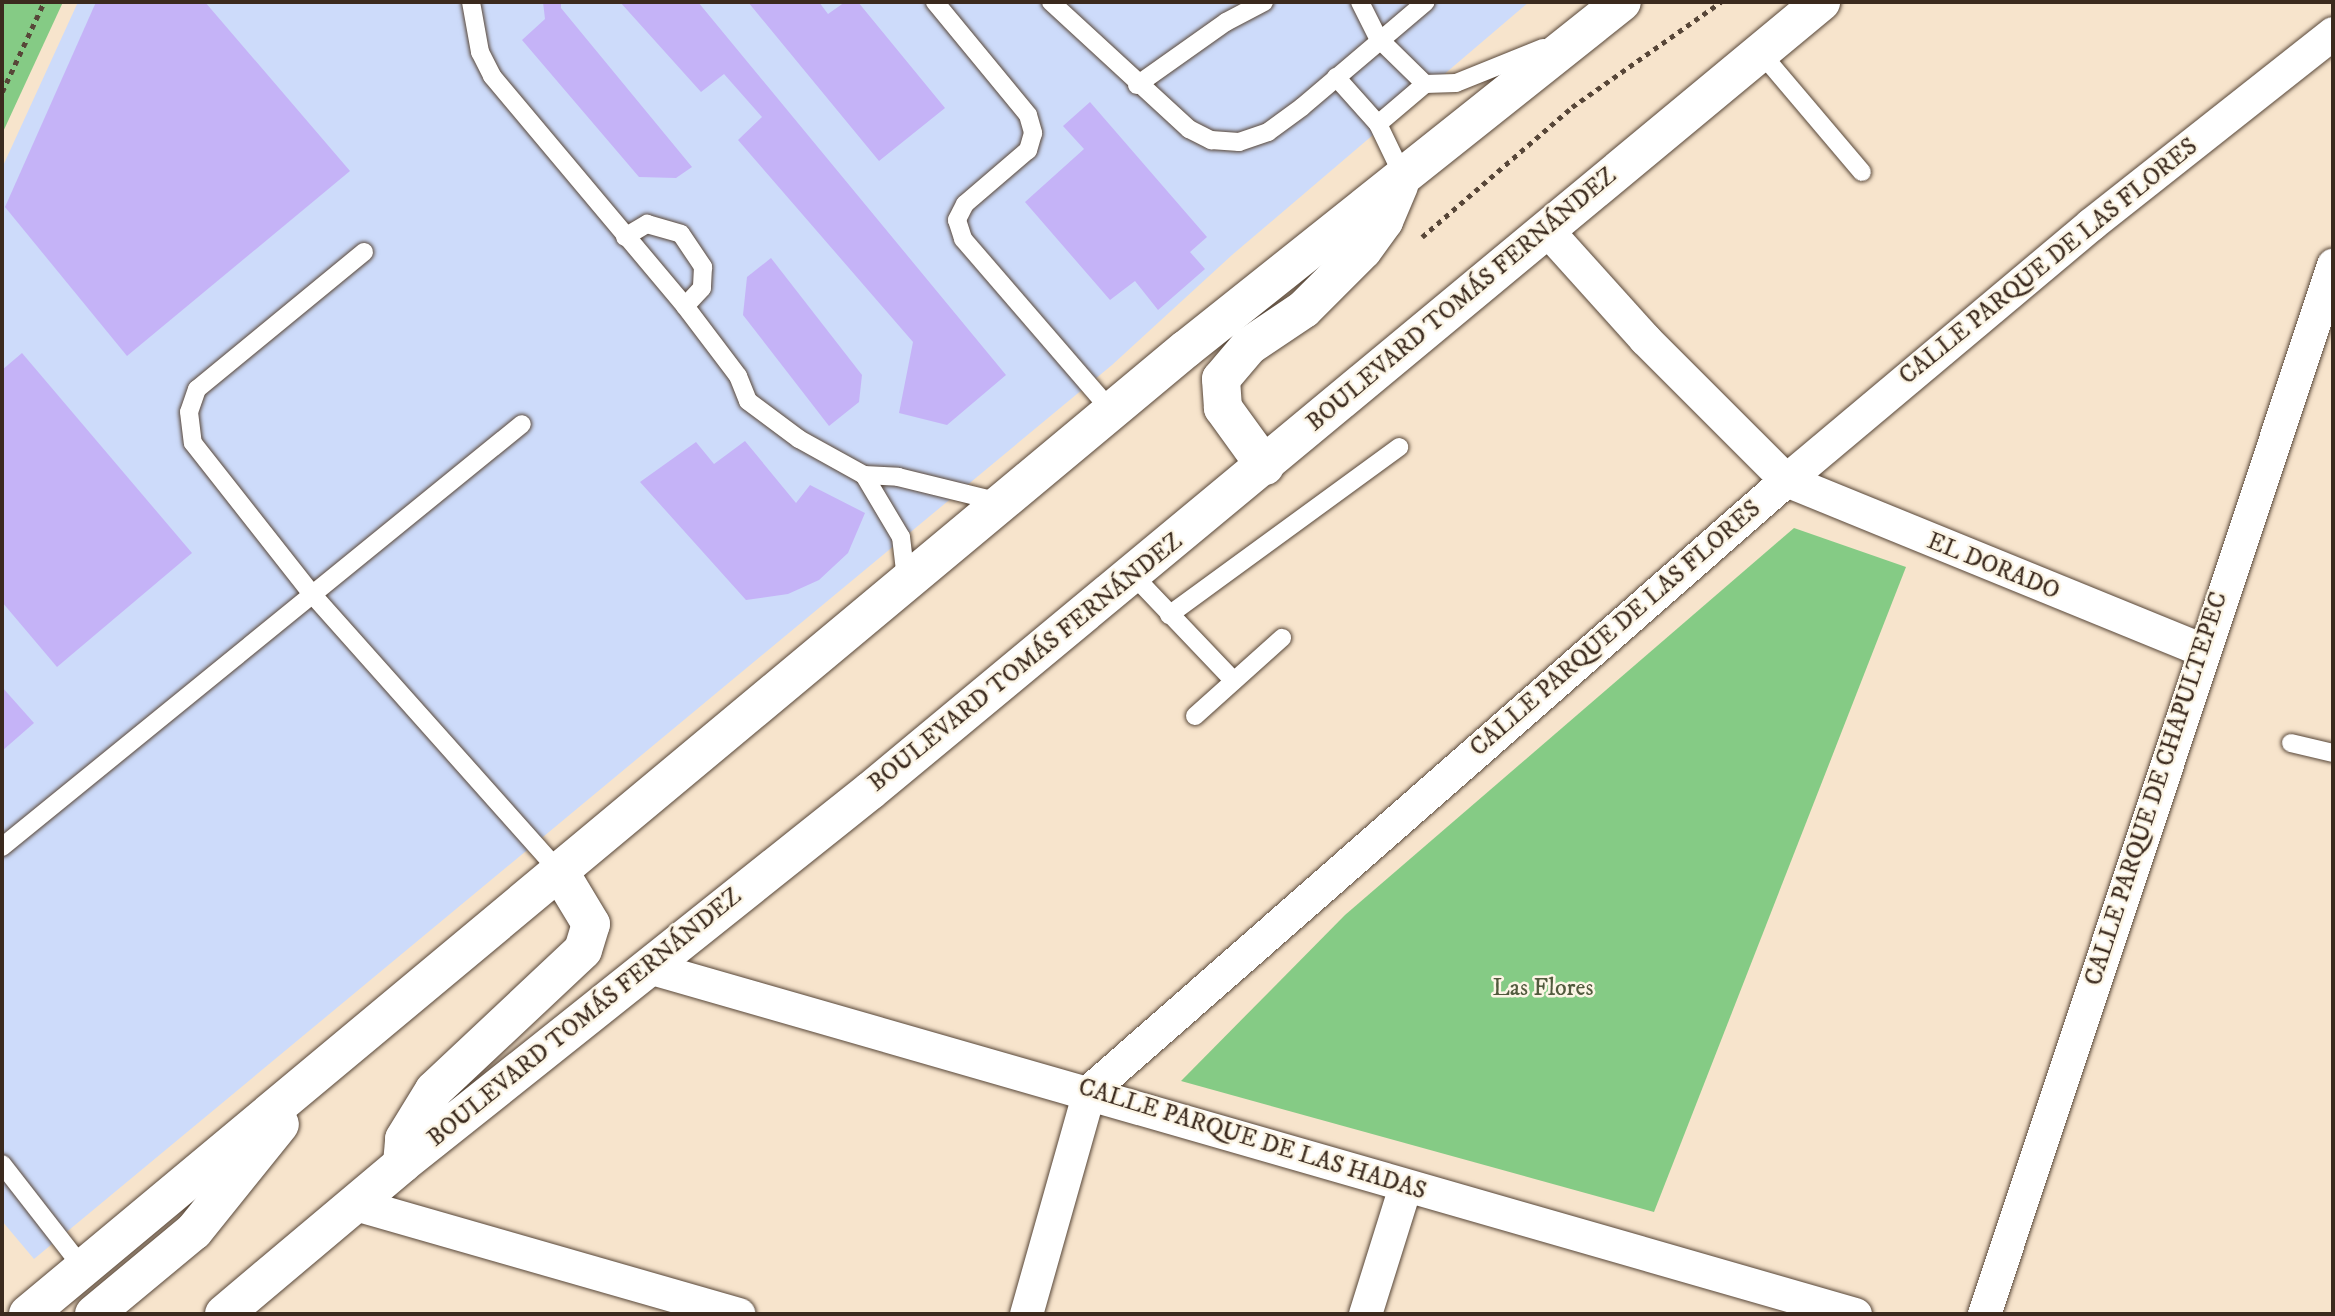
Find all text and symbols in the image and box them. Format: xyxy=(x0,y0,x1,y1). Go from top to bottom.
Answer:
street label: CALLE PARQUE DE LAS FLORES xyxy=(1894,133,2204,391)
street label: BOULEVARD TOMÁS FERNÁNDEZ xyxy=(1301,162,1623,438)
street label: CALLE PARQUE DE LAS FLORES xyxy=(1465,495,1767,763)
street label: BOULEVARD TOMÁS FERNÁNDEZ xyxy=(863,527,1189,799)
street label: EL DORADO xyxy=(1923,527,2063,607)
street label: CALLE PARQUE DE CHAPULTEPEC xyxy=(2080,589,2234,989)
street label: BOULEVARD TOMÁS FERNÁNDEZ xyxy=(422,882,748,1154)
park label: Las Flores xyxy=(1493,975,1593,1003)
street label: CALLE PARQUE DE LAS HADAS xyxy=(1075,1073,1429,1207)

